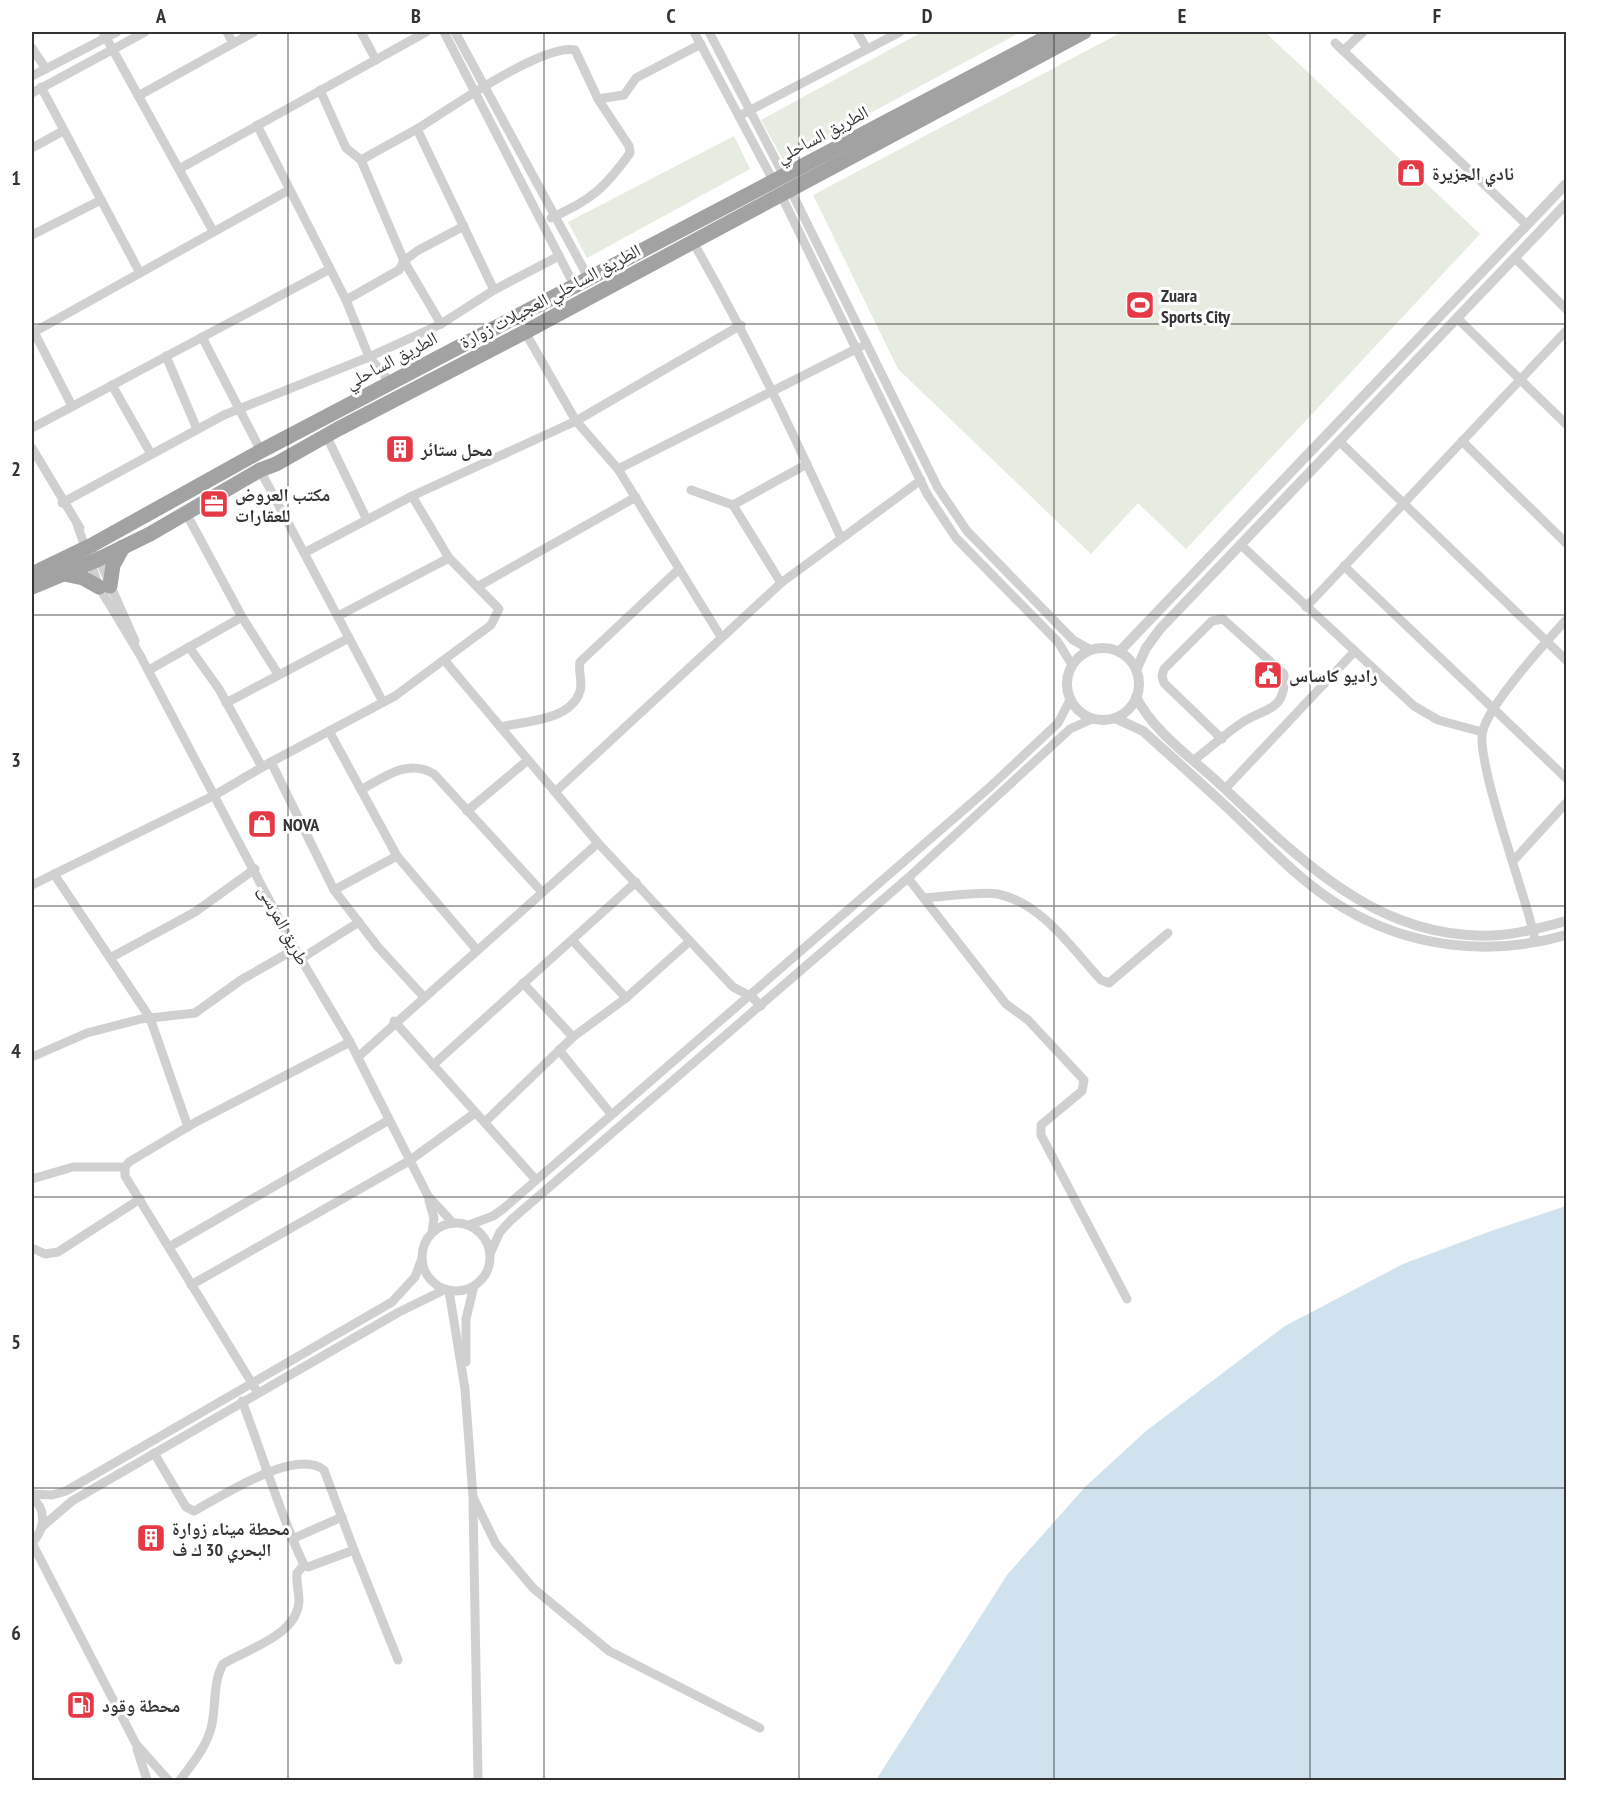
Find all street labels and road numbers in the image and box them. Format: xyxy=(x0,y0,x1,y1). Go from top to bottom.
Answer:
street label: الطريق الساحلي xyxy=(772,100,874,171)
street label: الطريق الساحلي العجيلات زوارة xyxy=(456,239,646,357)
street label: الطريق الساحلي xyxy=(341,326,443,397)
street label: طريق المرسى xyxy=(253,881,315,969)

